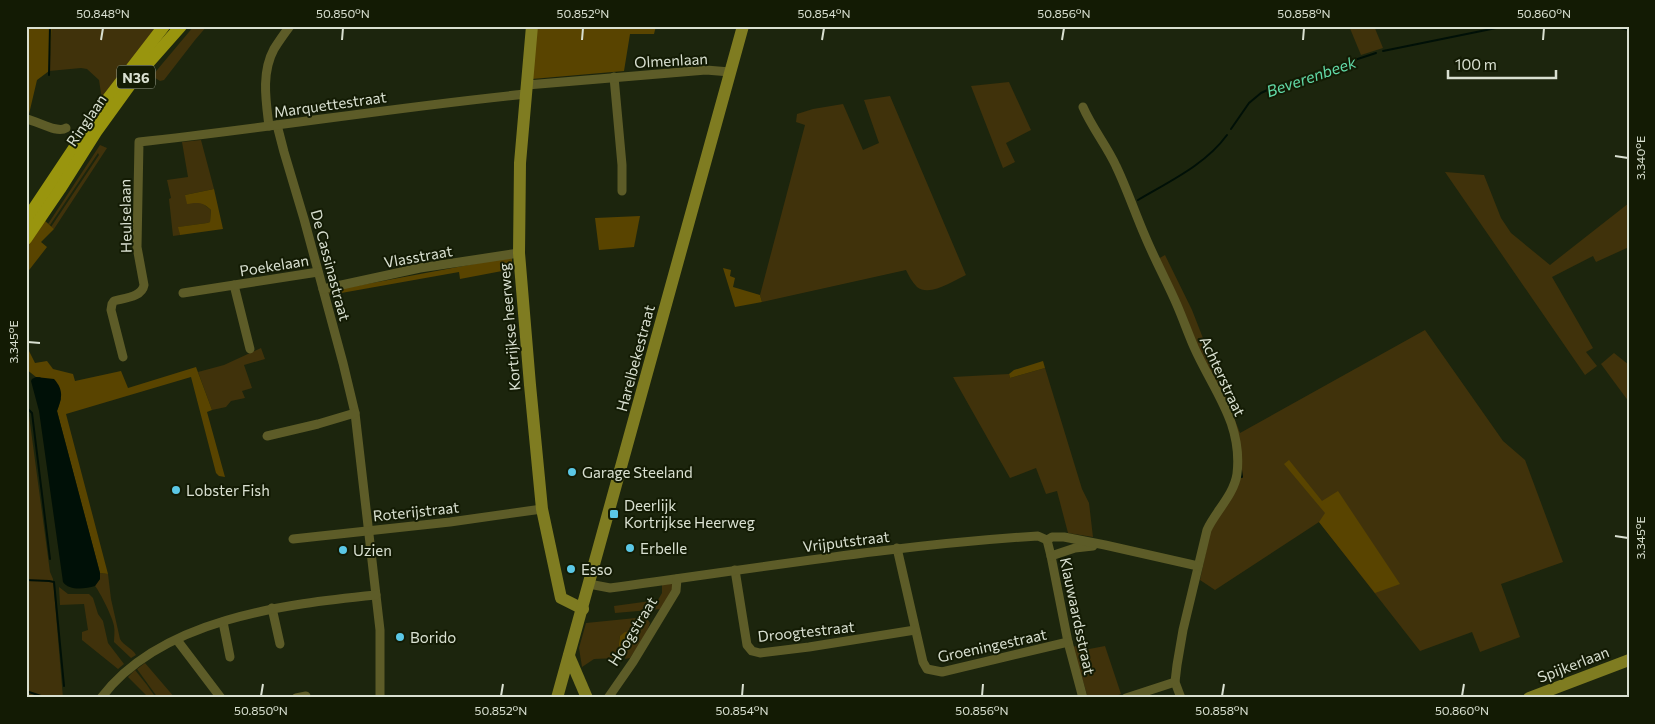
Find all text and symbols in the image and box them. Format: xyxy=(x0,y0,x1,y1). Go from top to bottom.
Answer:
text: 50.848°N xyxy=(76,6,130,20)
text: 50.850°N xyxy=(316,6,370,20)
text: 50.852°N xyxy=(557,6,609,20)
text: 50.854°N xyxy=(797,6,851,20)
text: 50.856°N xyxy=(1037,6,1091,20)
text: 50.858°N xyxy=(1277,6,1331,20)
text: 50.860°N xyxy=(1517,6,1571,20)
scale bar xyxy=(1448,48,1555,80)
street label: Olmenlaan xyxy=(634,49,708,71)
water label: Beverenbeek xyxy=(1264,52,1359,100)
text: 100 m xyxy=(1455,55,1497,73)
road number: N36 xyxy=(117,66,155,88)
street label: Marquettestraat xyxy=(273,87,387,121)
street label: Ringlaan xyxy=(62,91,110,149)
text: 3.340°E xyxy=(1633,136,1647,180)
street label: Heulselaan xyxy=(115,179,135,253)
street label: De Cassinastraat xyxy=(307,207,355,323)
street label: Vlasstraat xyxy=(382,241,454,271)
street label: Poekelaan xyxy=(238,251,310,279)
street label: Kortrijkse heerweg xyxy=(494,262,524,392)
street label: Harelbekestraat xyxy=(612,303,658,413)
text: 3.345°E xyxy=(6,320,20,364)
street label: Achterstraat xyxy=(1197,333,1249,419)
place label: Garage Steeland xyxy=(582,463,693,481)
marker: Garage Steeland xyxy=(566,466,578,478)
place label: Lobster Fish xyxy=(186,481,270,499)
marker: Lobster Fish xyxy=(170,484,182,496)
place label: Deerlijk Kortrijkse Heerweg xyxy=(624,496,755,531)
street label: Roterijstraat xyxy=(372,498,460,524)
marker: Deerlijk Kortrijkse Heerweg xyxy=(608,508,620,520)
text: 3.345°E xyxy=(1633,516,1647,560)
street label: Vrijputstraat xyxy=(802,527,890,555)
place label: Erbelle xyxy=(640,539,687,557)
place label: Uzien xyxy=(353,541,392,559)
marker: Erbelle xyxy=(624,542,636,554)
marker: Uzien xyxy=(337,544,349,556)
street label: Klauwaardsstraat xyxy=(1057,556,1099,676)
place label: Esso xyxy=(581,560,612,578)
marker: Esso xyxy=(565,563,577,575)
street label: Hoogstraat xyxy=(604,593,660,669)
street label: Droogtestraat xyxy=(757,617,855,645)
street label: Groeningestraat xyxy=(936,625,1048,665)
place label: Borido xyxy=(410,628,456,646)
marker: Borido xyxy=(394,631,406,643)
street label: Spijkerlaan xyxy=(1535,642,1611,686)
text: 50.850°N xyxy=(234,703,288,717)
text: 50.852°N xyxy=(475,703,527,717)
text: 50.854°N xyxy=(715,703,769,717)
text: 50.856°N xyxy=(955,703,1009,717)
text: 50.858°N xyxy=(1195,703,1249,717)
text: 50.860°N xyxy=(1435,703,1489,717)

